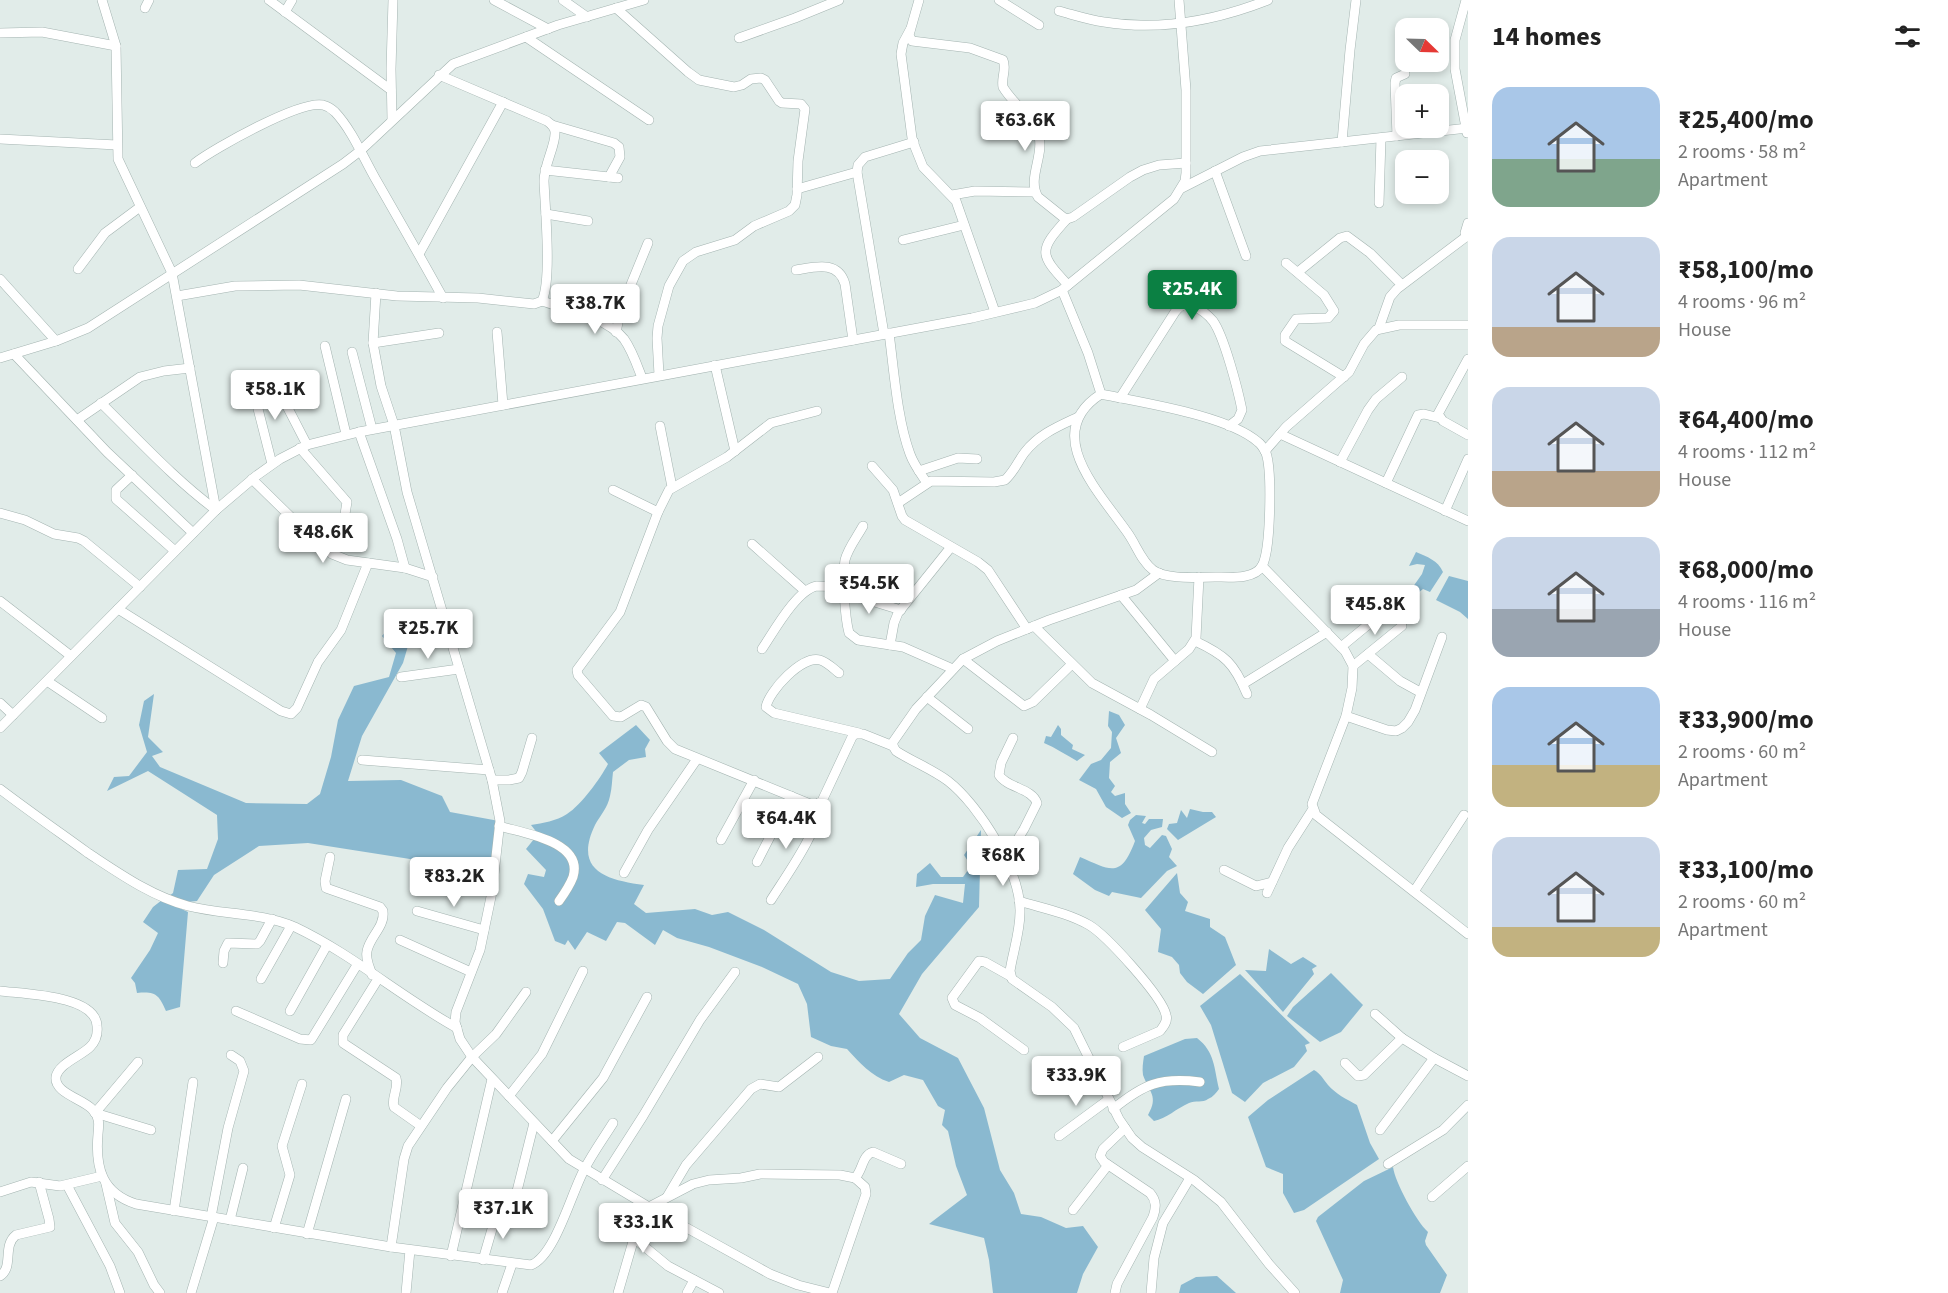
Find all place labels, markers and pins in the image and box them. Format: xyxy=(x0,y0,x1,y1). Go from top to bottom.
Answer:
pin: ₹63.6K xyxy=(976,101,1074,152)
pin: ₹25.4K xyxy=(1143,270,1241,321)
pin: ₹38.7K xyxy=(546,284,644,335)
pin: ₹58.1K xyxy=(226,370,324,421)
pin: ₹48.6K xyxy=(274,513,372,564)
pin: ₹54.5K xyxy=(820,564,918,615)
pin: ₹45.8K xyxy=(1326,585,1424,636)
pin: ₹25.7K xyxy=(379,609,477,660)
pin: ₹64.4K xyxy=(737,799,835,850)
pin: ₹68K xyxy=(967,836,1039,887)
pin: ₹83.2K xyxy=(405,857,503,908)
pin: ₹33.9K xyxy=(1027,1056,1125,1107)
pin: ₹37.1K xyxy=(454,1189,552,1240)
pin: ₹33.1K xyxy=(594,1203,692,1254)

